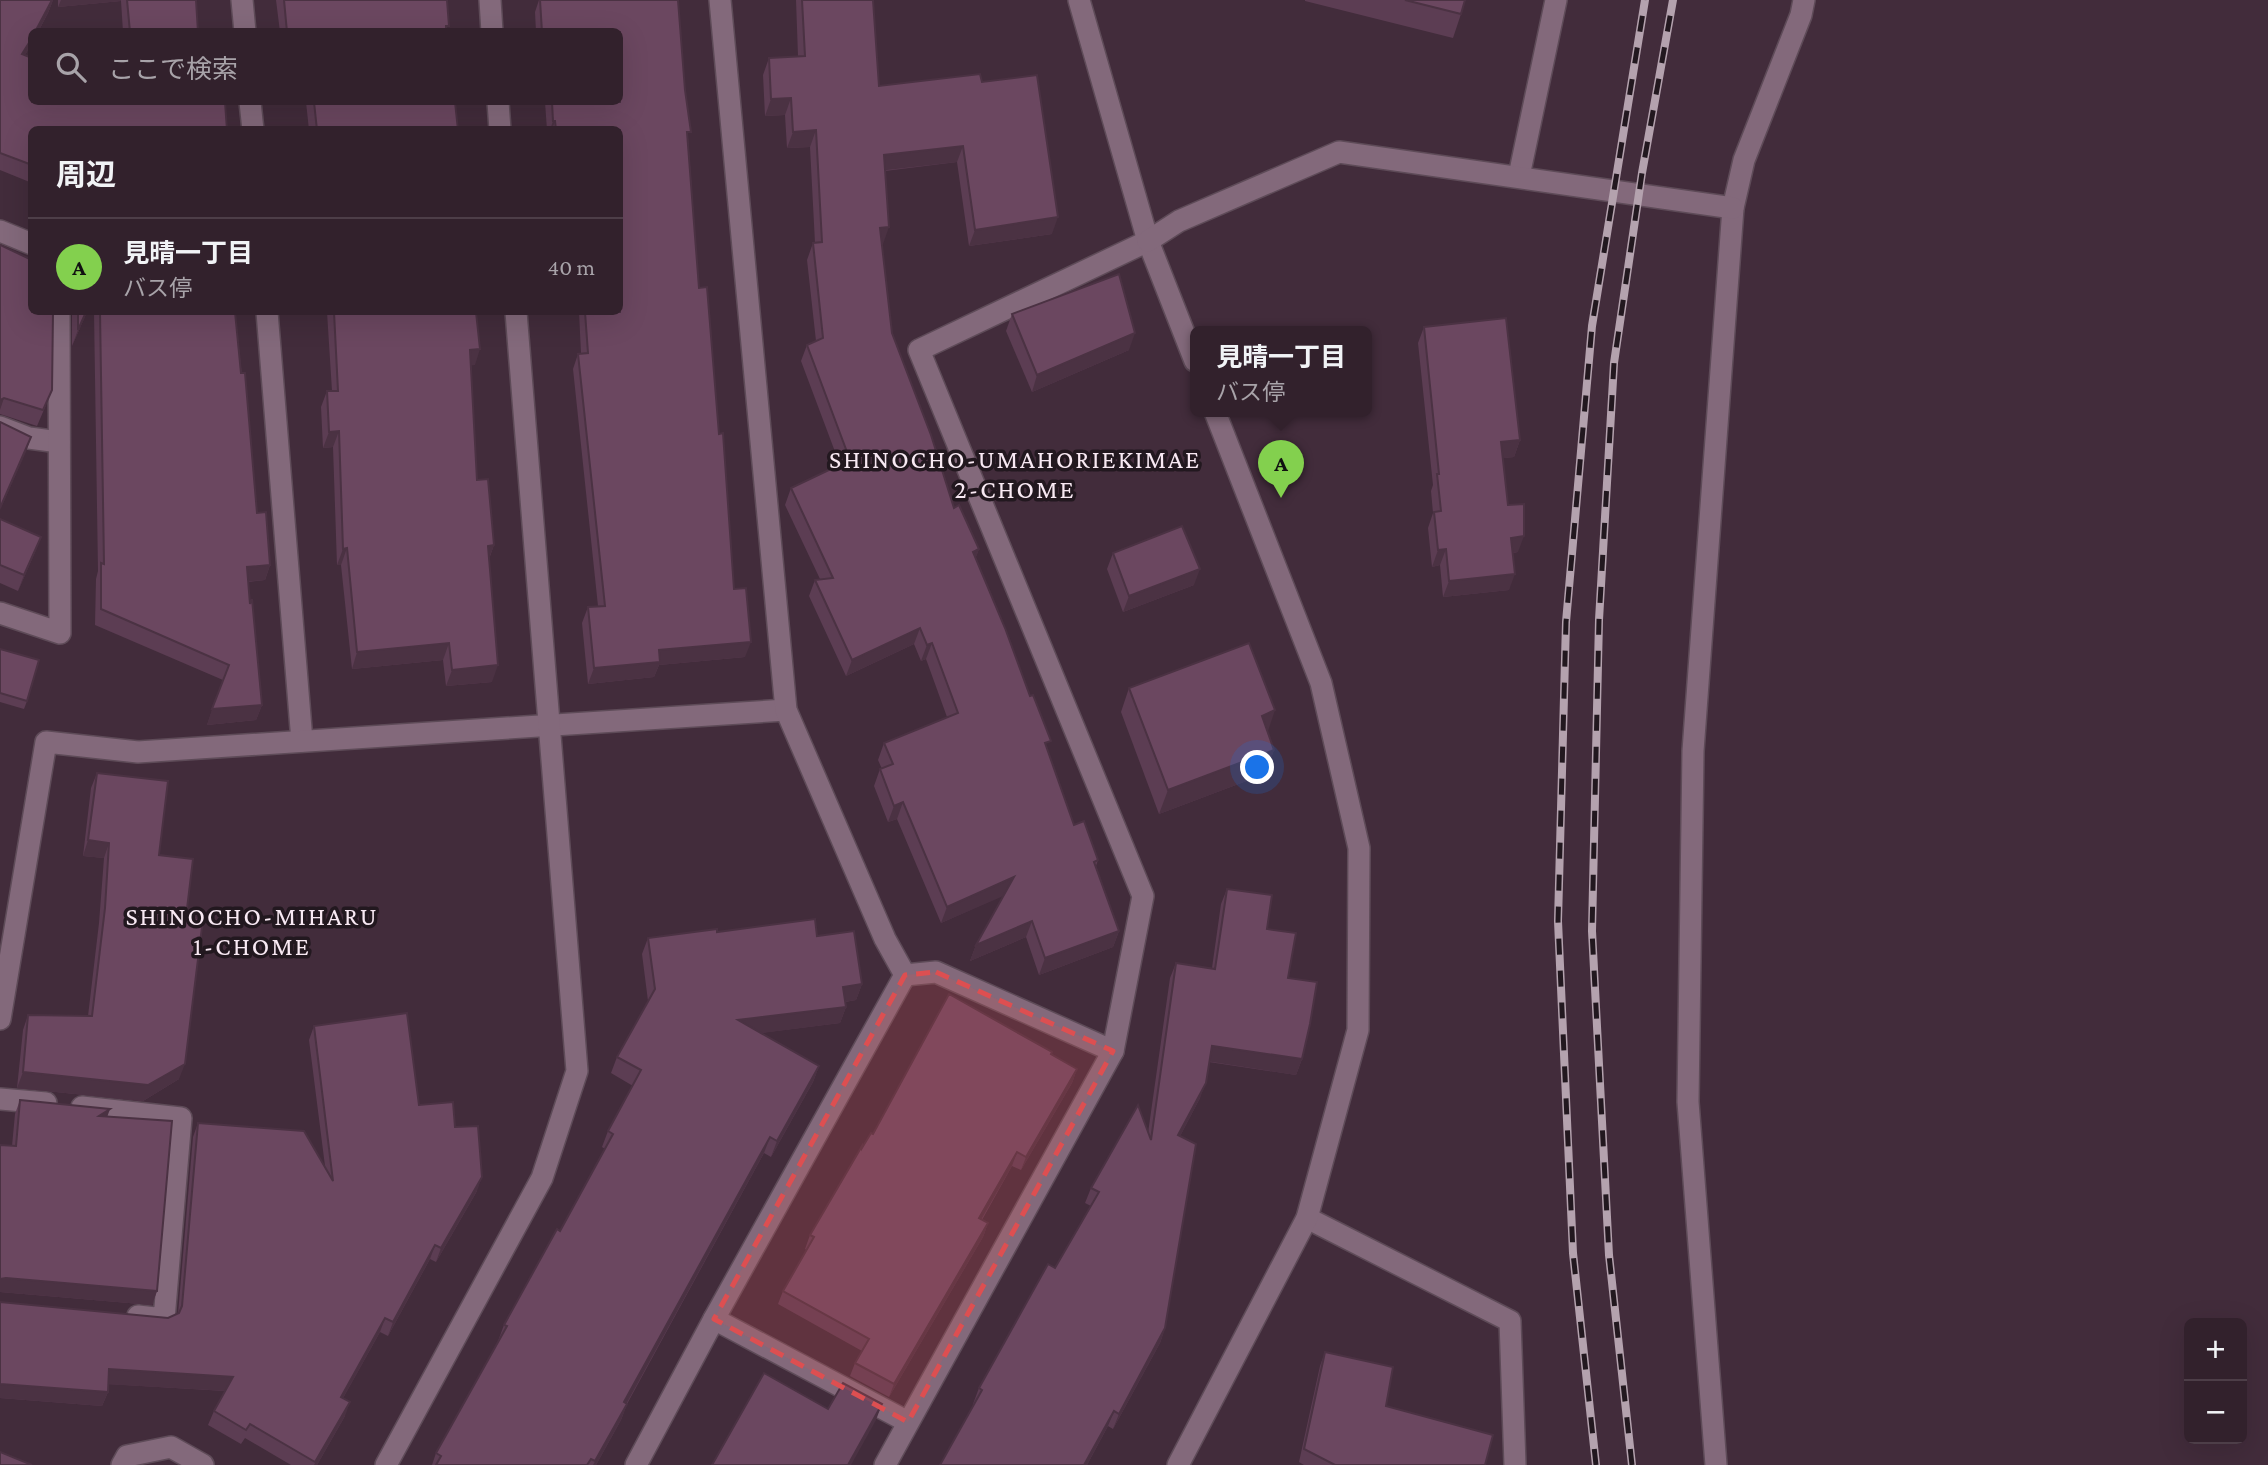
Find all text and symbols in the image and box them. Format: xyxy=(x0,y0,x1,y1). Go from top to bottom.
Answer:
search box xyxy=(28,28,623,105)
icon: search xyxy=(52,48,90,86)
text: ここで検索 xyxy=(108,55,238,84)
text: 周辺 xyxy=(56,158,116,191)
text: 見晴一丁目 xyxy=(123,239,253,268)
text: A xyxy=(72,254,86,280)
text: 40 m xyxy=(547,254,595,280)
text: バス停 xyxy=(123,275,192,301)
popup xyxy=(1190,326,1372,417)
text: 見晴一丁目 xyxy=(1216,343,1346,372)
text: バス停 xyxy=(1216,379,1285,405)
pin: A xyxy=(1258,440,1304,498)
district label: SHINOCHO-UMAHORIEKIMAE 2-CHOME xyxy=(829,445,1201,504)
your location xyxy=(1240,750,1274,784)
district label: SHINOCHO-MIHARU 1-CHOME xyxy=(125,902,379,961)
map controls xyxy=(2184,1318,2247,1444)
button: + xyxy=(2184,1318,2247,1381)
button: − xyxy=(2184,1381,2247,1444)

